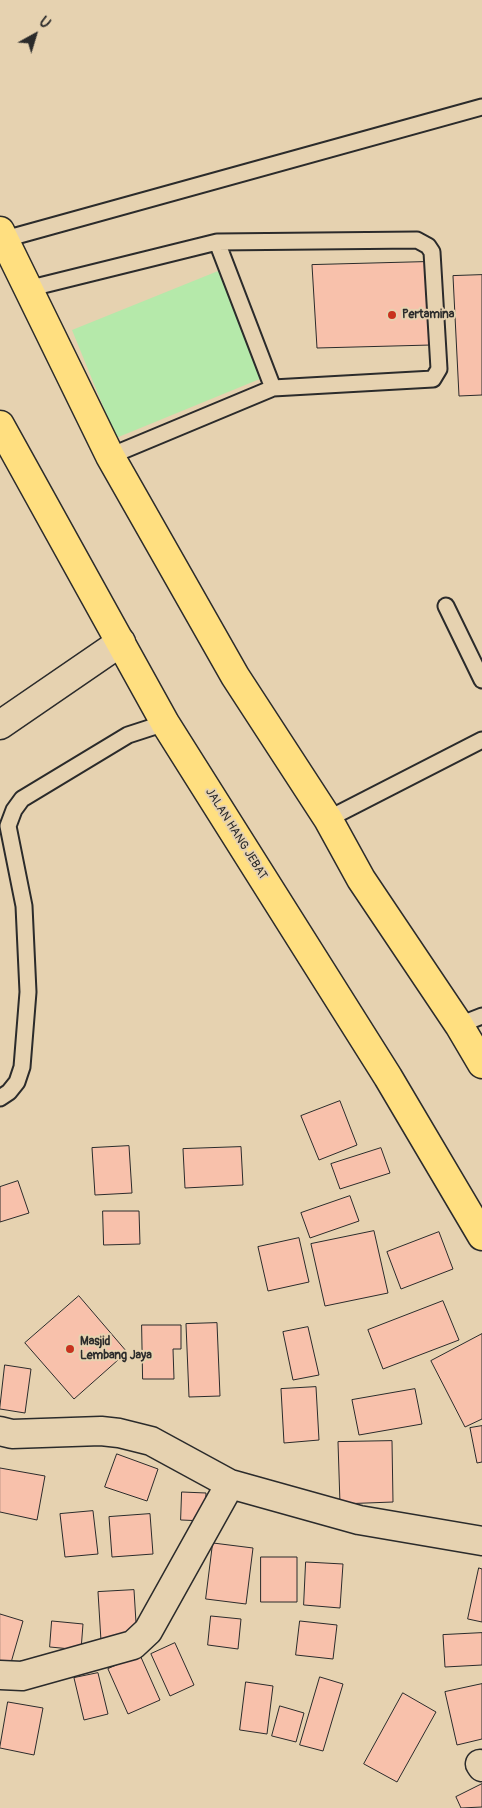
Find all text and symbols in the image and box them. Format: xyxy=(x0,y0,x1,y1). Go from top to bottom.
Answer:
north arrow xyxy=(10,10,60,60)
text: U xyxy=(36,13,54,32)
place label: Pertamina xyxy=(402,308,454,322)
marker: Pertamina xyxy=(386,309,398,321)
street label: JALAN HANG JEBAT xyxy=(202,786,270,882)
place label: Masjid Lembang Jaya xyxy=(80,1335,152,1363)
marker: Masjid Lembang Jaya xyxy=(64,1343,76,1355)

